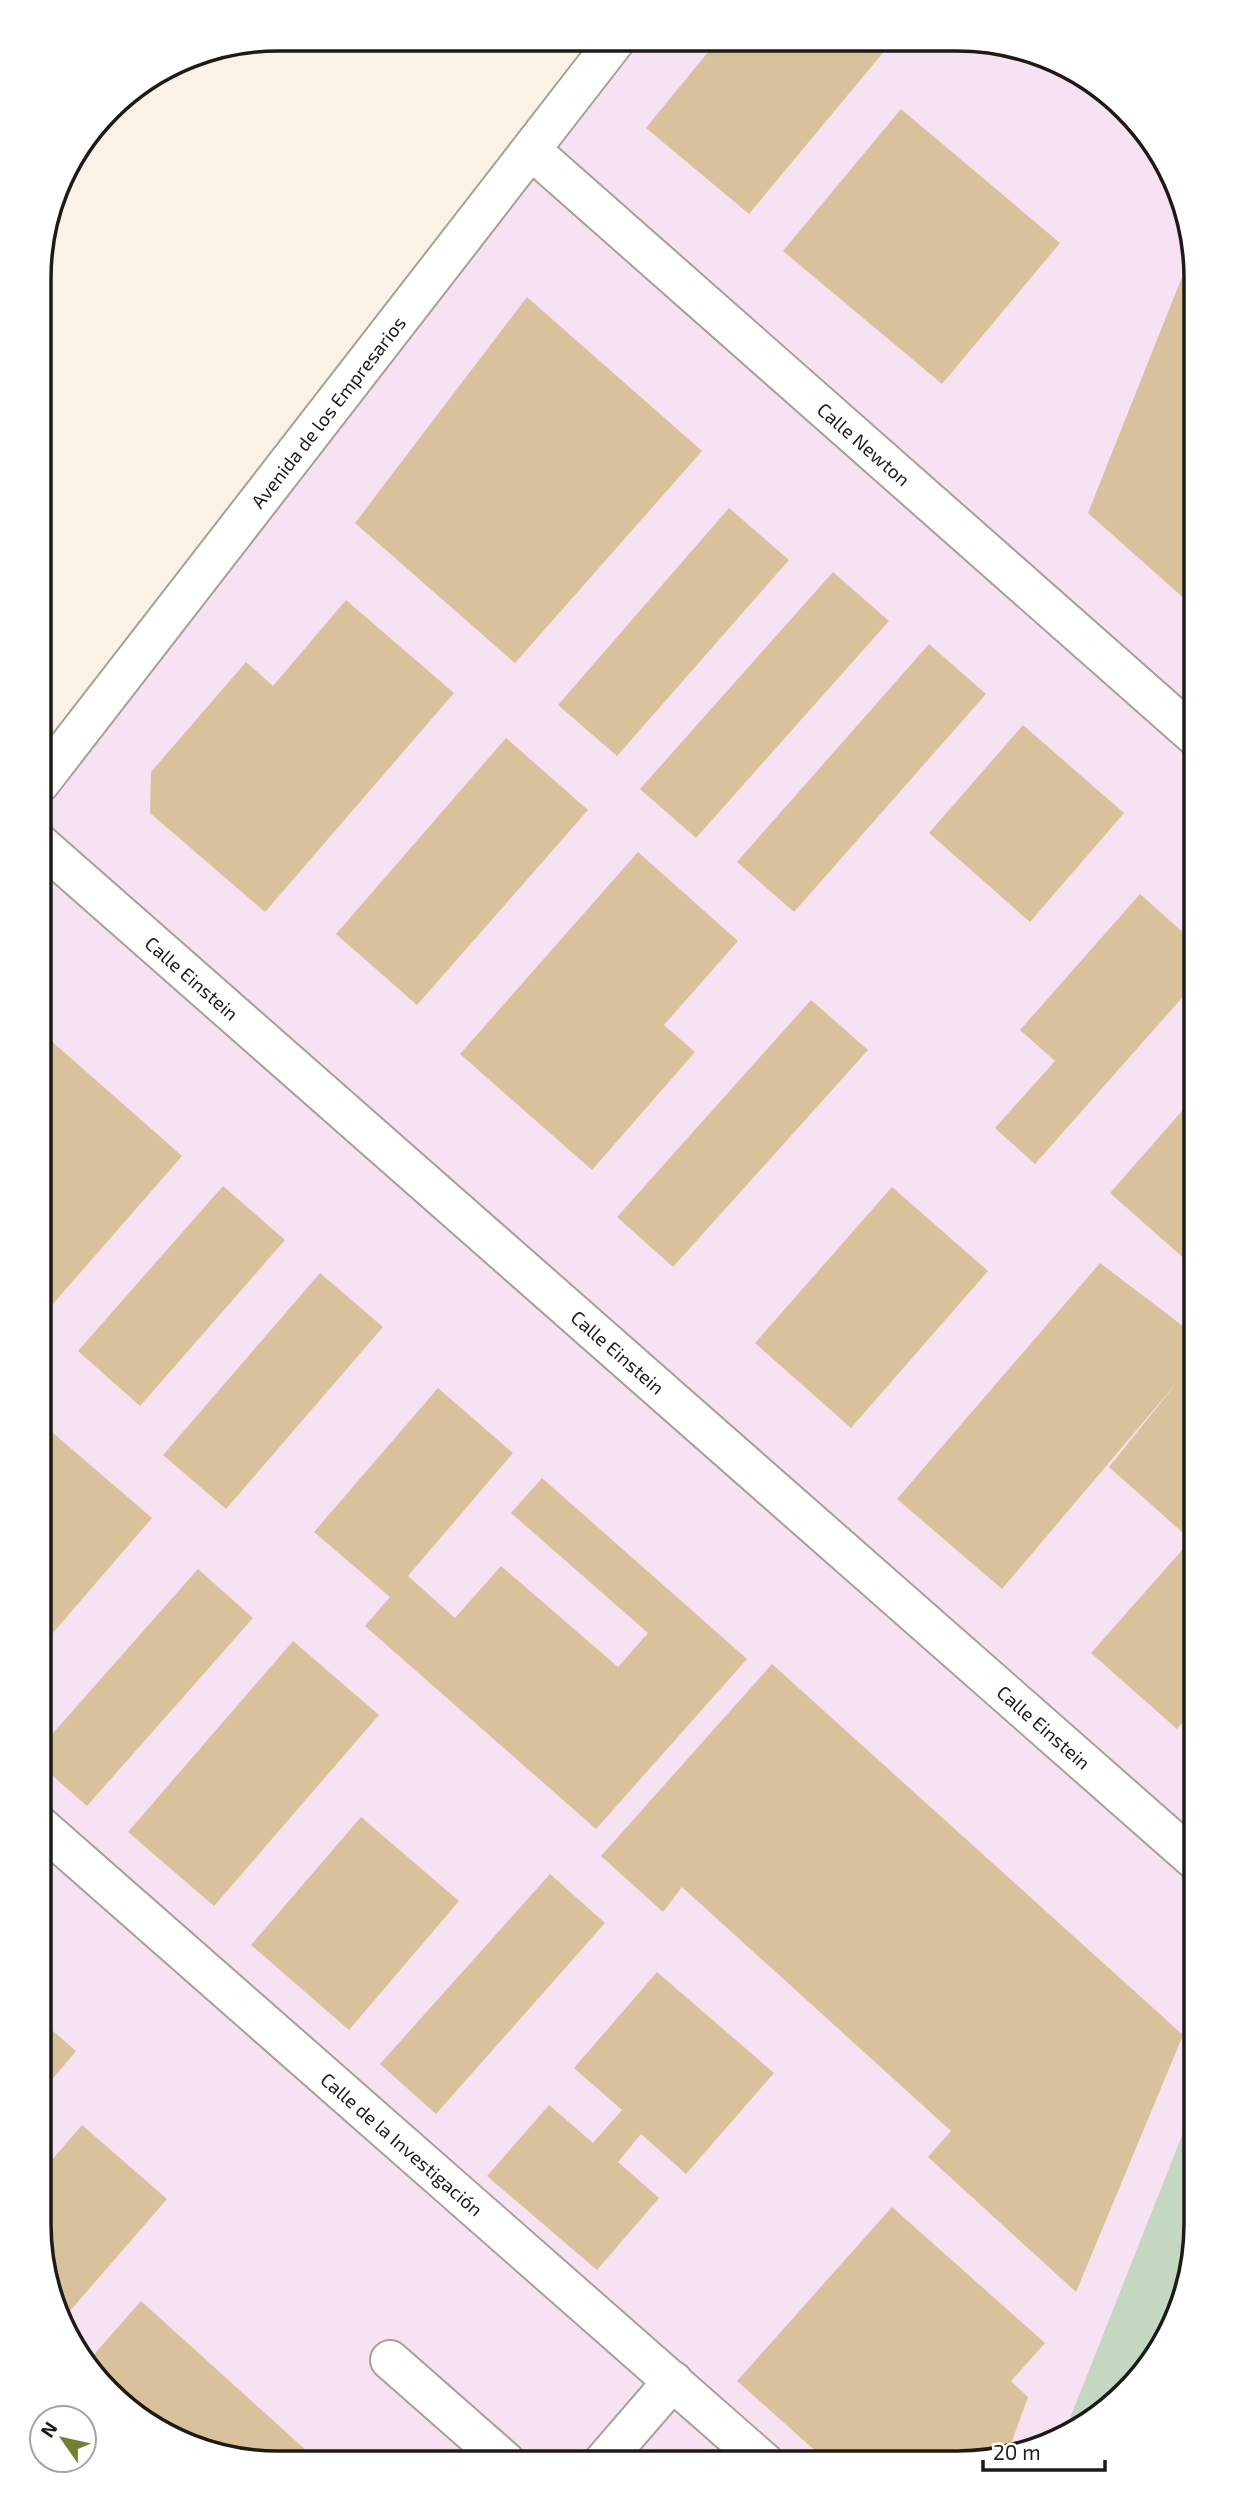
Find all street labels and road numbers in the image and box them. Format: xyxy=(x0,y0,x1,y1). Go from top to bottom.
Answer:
street label: Avenida de los Empresarios xyxy=(246,311,410,513)
street label: Calle Newton xyxy=(813,397,915,491)
street label: Calle Einstein xyxy=(141,931,243,1025)
street label: Calle Einstein xyxy=(567,1305,669,1399)
street label: Calle Einstein xyxy=(993,1680,1095,1774)
street label: Calle de la Investigación xyxy=(316,2067,488,2221)

